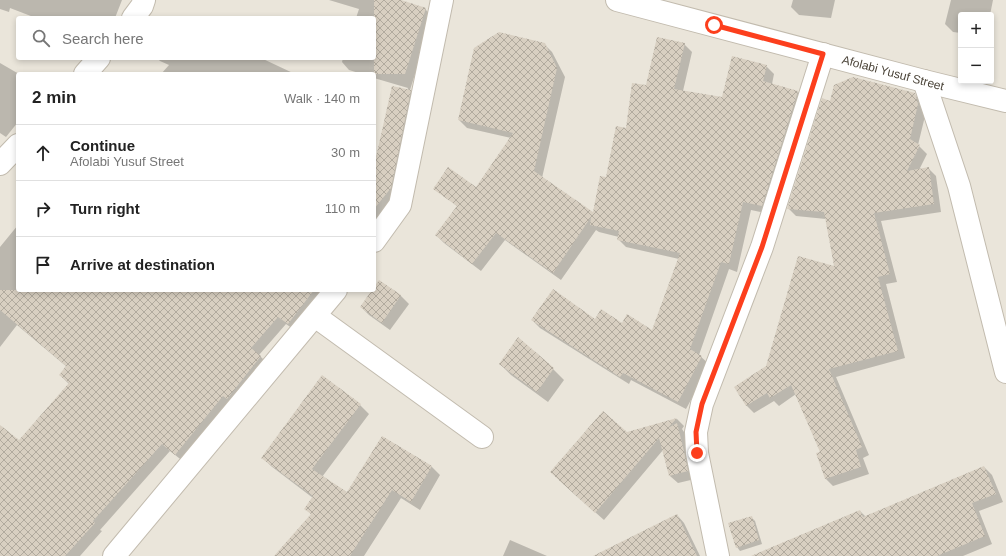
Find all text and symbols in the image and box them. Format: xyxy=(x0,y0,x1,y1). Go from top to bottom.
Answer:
map controls xyxy=(958,12,994,84)
button: + xyxy=(958,12,994,48)
search box xyxy=(16,16,376,60)
route start xyxy=(705,16,723,34)
icon: search xyxy=(30,27,52,49)
text: Search here xyxy=(62,30,144,47)
button: − xyxy=(958,48,994,84)
street label: Afolabi Yusuf Street xyxy=(840,53,946,94)
text: 2 min xyxy=(32,88,76,107)
text: Walk · 140 m xyxy=(284,91,360,106)
text: Continue xyxy=(70,137,135,154)
icon: ahead xyxy=(32,142,54,164)
text: 30 m xyxy=(331,145,360,160)
text: Afolabi Yusuf Street xyxy=(70,154,184,169)
icon: right xyxy=(32,198,54,220)
text: Turn right xyxy=(70,200,140,217)
text: 110 m xyxy=(325,201,360,216)
icon: arrive xyxy=(32,254,54,276)
text: Arrive at destination xyxy=(70,256,215,273)
route end xyxy=(688,444,706,462)

